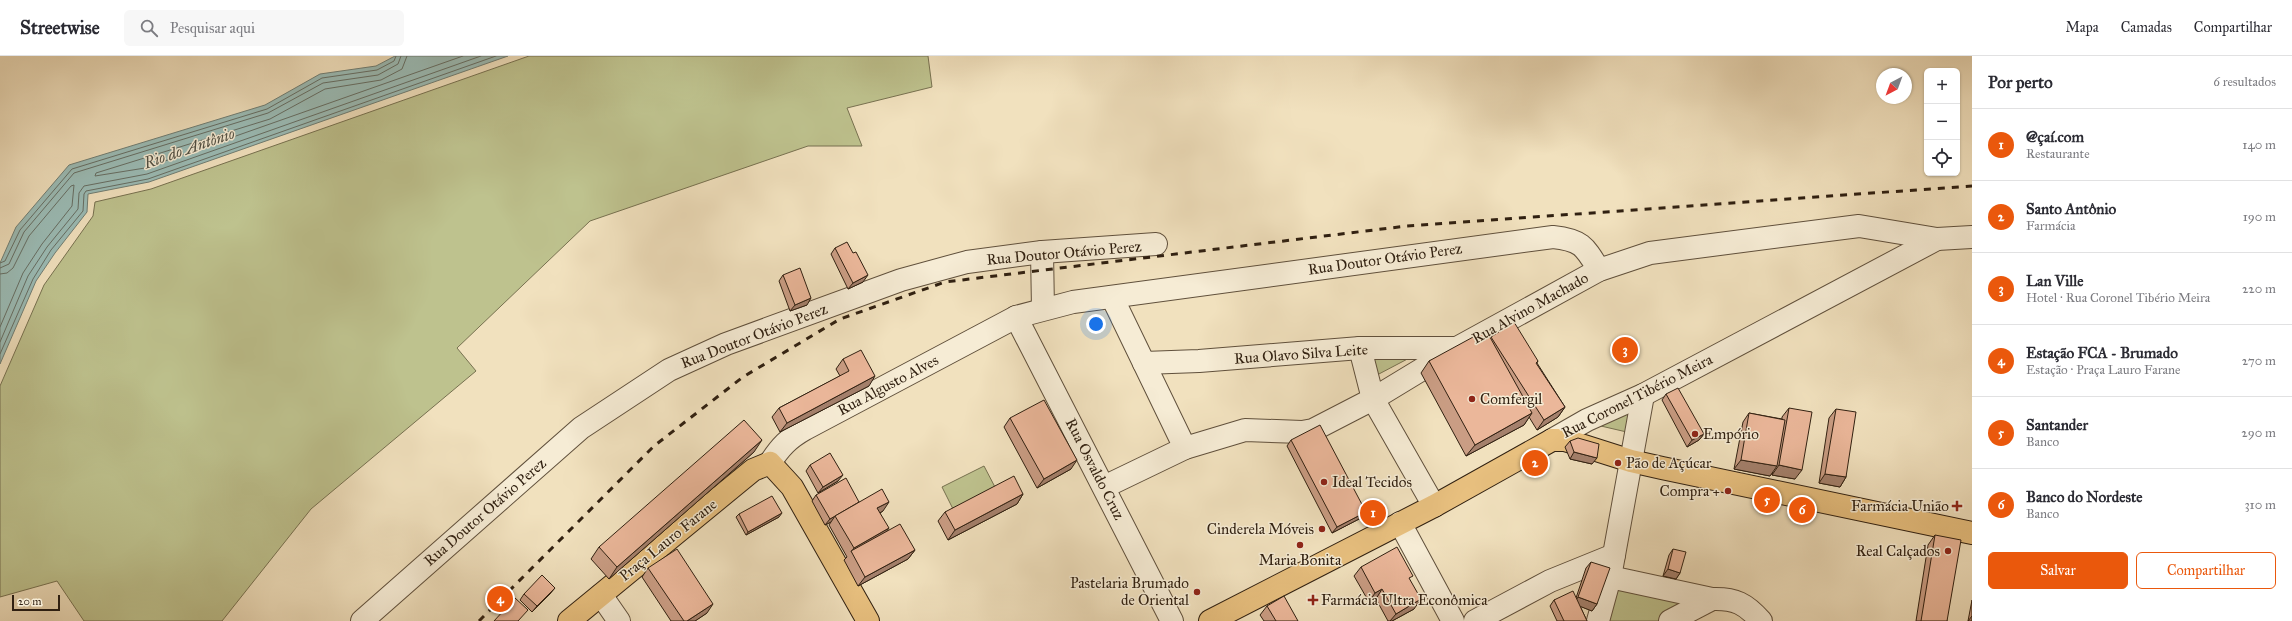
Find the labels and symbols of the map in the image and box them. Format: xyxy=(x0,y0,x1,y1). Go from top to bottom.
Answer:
north arrow xyxy=(1876,68,1912,104)
water label: Rio do Antônio xyxy=(140,124,237,173)
street label: Rua Doutor Otávio Perez xyxy=(986,237,1142,269)
street label: Rua Doutor Otávio Perez xyxy=(1307,239,1463,279)
street label: Rua Alvino Machado xyxy=(1469,268,1592,347)
street label: Rua Doutor Otávio Perez xyxy=(678,300,830,372)
your location xyxy=(1086,314,1106,334)
pin: 3 xyxy=(1612,335,1638,365)
street label: Rua Olavo Silva Leite xyxy=(1234,340,1368,368)
street label: Rua Coronel Tibério Meira xyxy=(1559,350,1716,442)
street label: Rua Algusto Alves xyxy=(834,351,942,419)
place label: Comfergil xyxy=(1480,390,1543,408)
marker: Comfergil xyxy=(1467,394,1477,404)
street label: Rua Osvaldo Cruz xyxy=(1062,415,1128,523)
place label: Empório xyxy=(1703,425,1759,443)
marker: Empório xyxy=(1690,429,1700,439)
pin: 2 xyxy=(1522,448,1548,478)
street label: Rua Doutor Otávio Perez xyxy=(420,454,550,570)
place label: Pão de Açúcar xyxy=(1626,454,1712,472)
marker: Pão de Açúcar xyxy=(1613,458,1623,468)
place label: Ideal Tecidos xyxy=(1332,473,1412,491)
marker: Ideal Tecidos xyxy=(1319,477,1329,487)
place label: Compra + xyxy=(1659,482,1720,500)
pin: 5 xyxy=(1754,485,1780,515)
marker: Compra + xyxy=(1723,486,1733,496)
street label: Praça Lauro Farane xyxy=(616,495,720,585)
pin: 6 xyxy=(1789,495,1815,525)
place label: Farmácia União xyxy=(1851,497,1949,515)
pin: 1 xyxy=(1360,498,1386,528)
marker: Farmácia União xyxy=(1952,501,1962,511)
place label: Cinderela Móveis xyxy=(1207,520,1314,538)
marker: Cinderela Móveis xyxy=(1317,524,1327,534)
marker: Maria Bonita xyxy=(1295,540,1305,550)
place label: Real Calçados xyxy=(1856,542,1940,560)
marker: Real Calçados xyxy=(1943,546,1953,556)
place label: Maria Bonita xyxy=(1259,551,1342,569)
place label: Pastelaria Brumado de Oriental xyxy=(1070,574,1190,609)
pin: 4 xyxy=(487,584,513,614)
marker: Pastelaria Brumado de Oriental xyxy=(1192,587,1202,597)
place label: Farmácia Ultra Econômica xyxy=(1321,591,1488,609)
scale bar xyxy=(12,593,60,612)
marker: Farmácia Ultra Econômica xyxy=(1308,595,1318,605)

